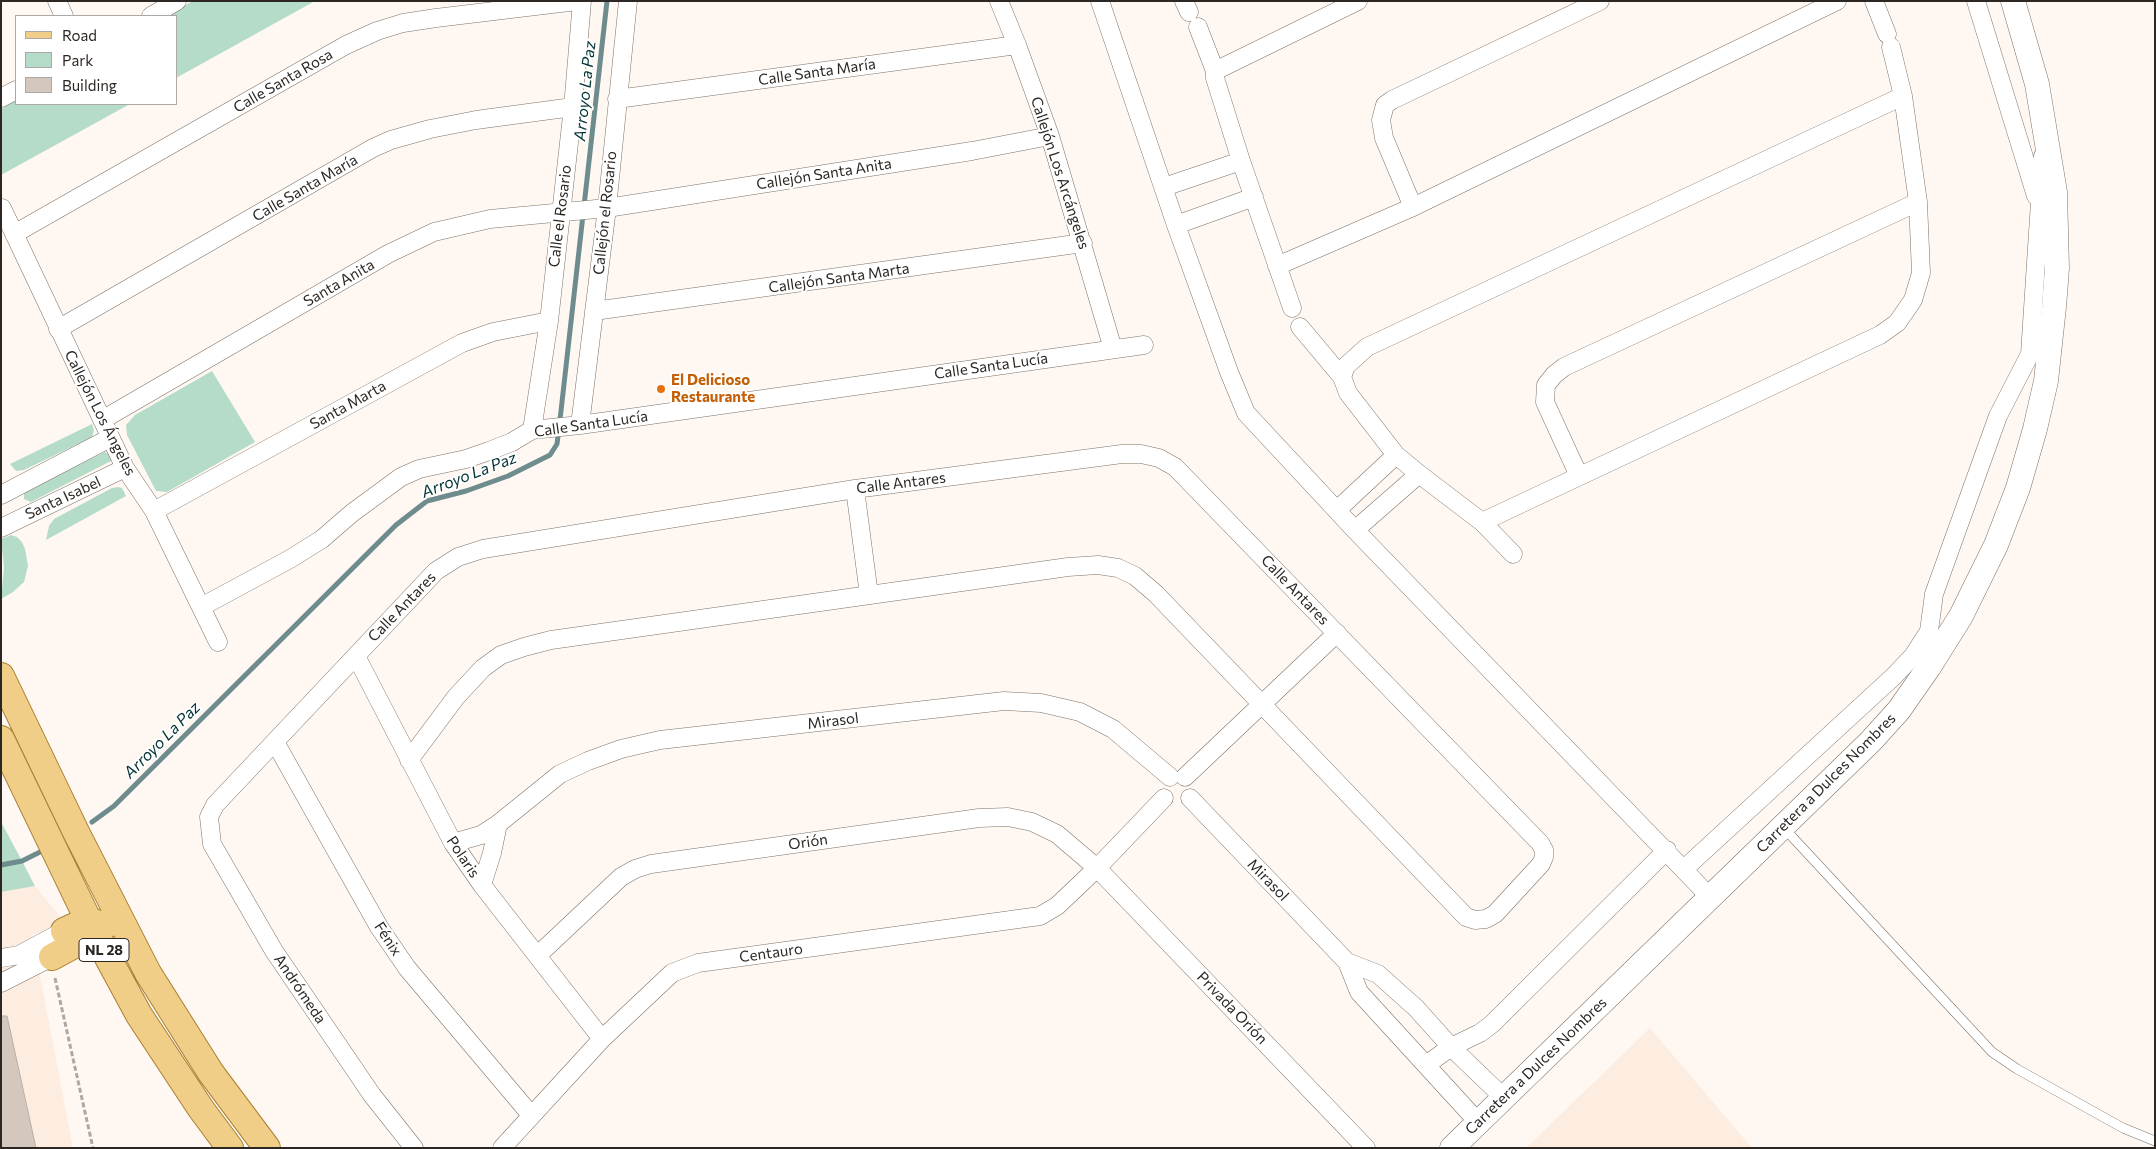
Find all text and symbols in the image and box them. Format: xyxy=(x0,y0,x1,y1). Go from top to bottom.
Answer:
legend xyxy=(15,15,178,105)
text: Road xyxy=(62,26,97,44)
water label: Arroyo La Paz xyxy=(570,40,600,142)
street label: Calle Santa Rosa xyxy=(230,45,336,117)
text: Park xyxy=(62,51,93,69)
street label: Calle Santa María xyxy=(757,55,877,89)
text: Building xyxy=(62,76,117,94)
street label: Callejón Los Arcángeles xyxy=(1027,94,1093,252)
street label: Callejón el Rosario xyxy=(590,150,620,276)
street label: Calle Santa María xyxy=(249,151,361,225)
street label: Callejón Santa Anita xyxy=(755,154,893,194)
street label: Calle el Rosario xyxy=(545,164,575,268)
street label: Santa Anita xyxy=(300,255,378,311)
street label: Callejón Santa Marta xyxy=(767,259,911,297)
street label: Callejón Los Ángeles xyxy=(61,347,139,479)
street label: Calle Santa Lucía xyxy=(933,349,1049,383)
place label: El Delicioso Restaurante xyxy=(671,371,755,406)
street label: Santa Marta xyxy=(307,377,389,433)
marker: El Delicioso Restaurante xyxy=(655,383,667,395)
street label: Calle Santa Lucía xyxy=(533,407,649,441)
water label: Arroyo La Paz xyxy=(419,448,519,502)
street label: Calle Antares xyxy=(855,469,947,497)
street label: Santa Isabel xyxy=(22,473,104,523)
street label: Calle Antares xyxy=(1257,551,1333,629)
street label: Calle Antares xyxy=(364,568,440,646)
water label: Arroyo La Paz xyxy=(120,698,204,782)
street label: Mirasol xyxy=(806,709,860,733)
street label: Carretera a Dulces Nombres xyxy=(1753,710,1899,856)
street label: Orión xyxy=(787,830,829,854)
street label: Polaris xyxy=(443,833,483,881)
street label: Mirasol xyxy=(1244,855,1292,905)
street label: Fénix xyxy=(370,919,406,959)
road number: NL 28 xyxy=(79,938,129,962)
street label: Centauro xyxy=(738,940,804,966)
street label: Andrómeda xyxy=(270,951,330,1027)
street label: Privada Orión xyxy=(1193,968,1271,1048)
street label: Carretera a Dulces Nombres xyxy=(1461,994,1611,1138)

